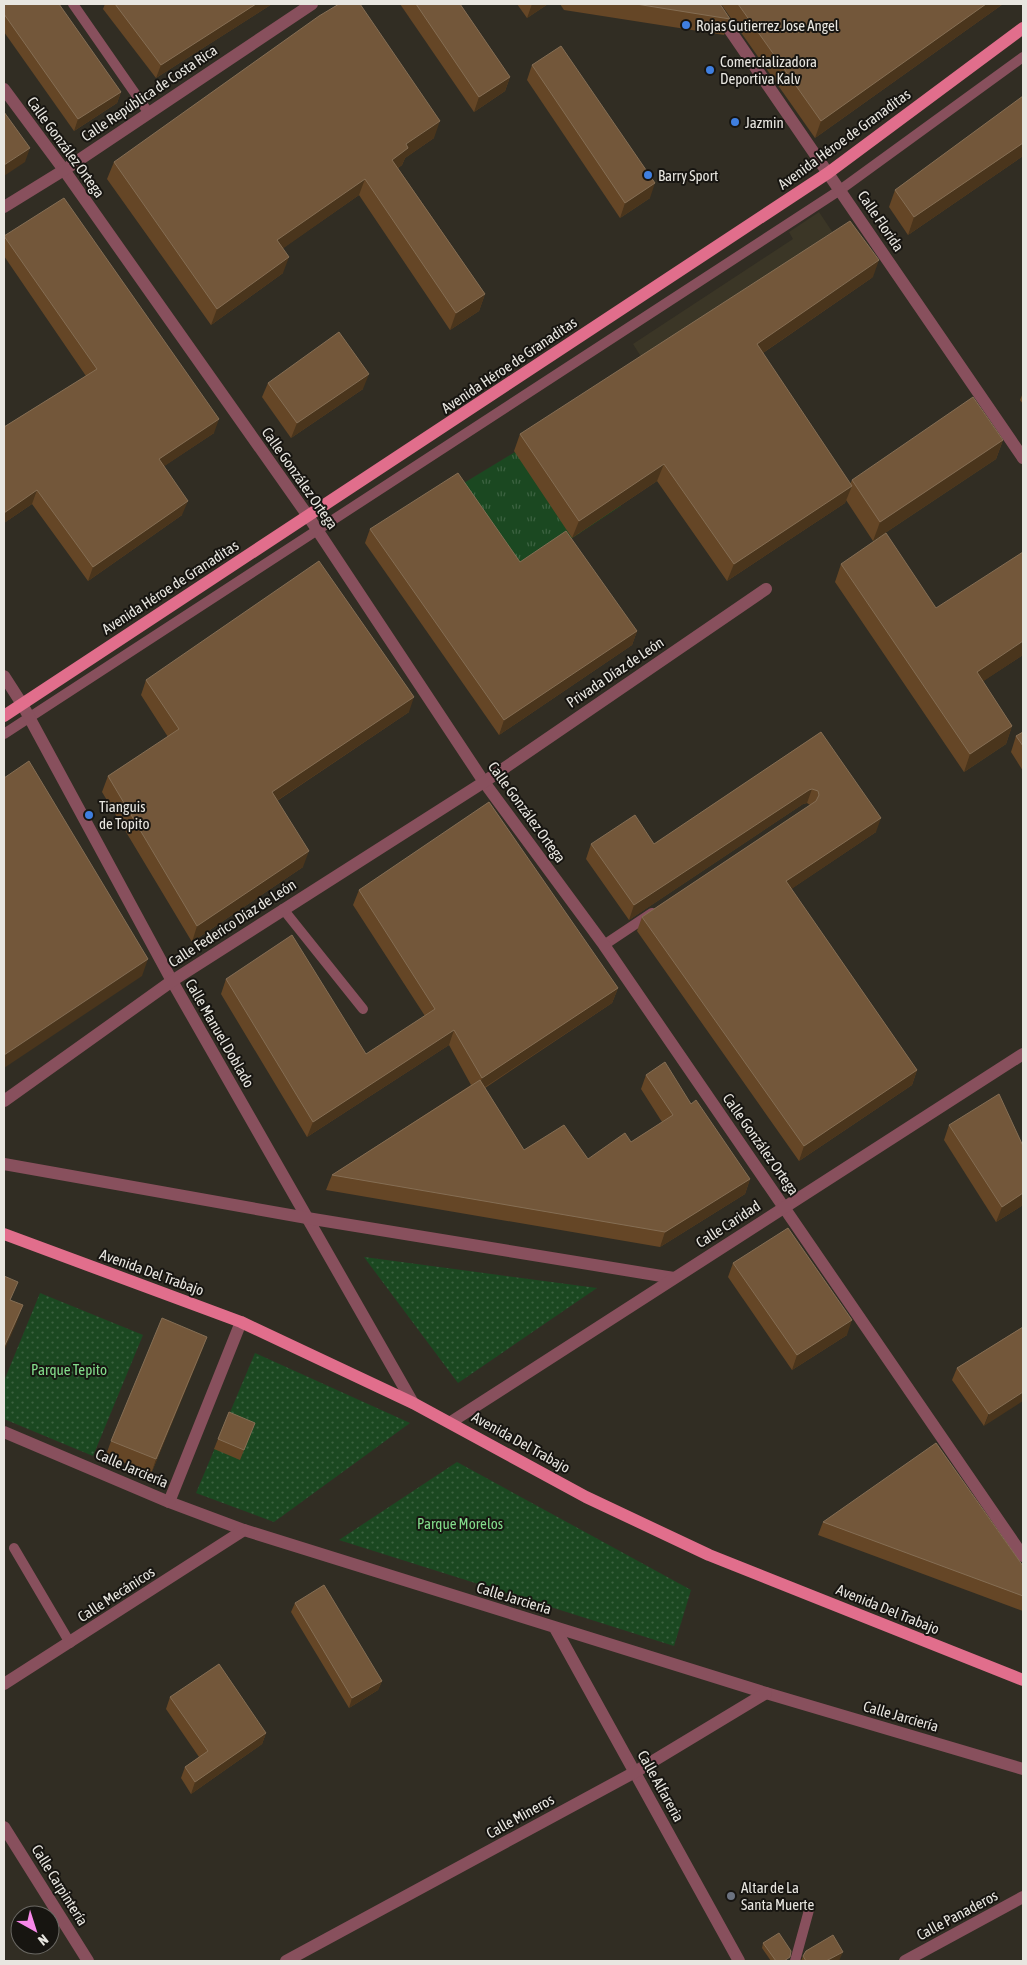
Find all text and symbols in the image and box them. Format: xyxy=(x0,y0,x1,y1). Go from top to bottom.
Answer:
place label: Rojas Gutierrez Jose Angel xyxy=(696,17,839,34)
marker: Rojas Gutierrez Jose Angel xyxy=(680,19,692,31)
street label: Calle República de Costa Rica xyxy=(78,41,220,145)
place label: Comercializadora Deportiva Kalv xyxy=(720,53,817,87)
marker: Comercializadora Deportiva Kalv xyxy=(704,64,716,76)
street label: Avenida Héroe de Granaditas xyxy=(775,85,913,193)
street label: Calle González Ortega xyxy=(24,93,108,201)
place label: Jazmin xyxy=(745,114,784,131)
marker: Jazmin xyxy=(729,116,741,128)
place label: Barry Sport xyxy=(658,167,718,184)
marker: Barry Sport xyxy=(642,169,654,181)
street label: Calle Florida xyxy=(855,188,907,254)
street label: Avenida Héroe de Granaditas xyxy=(438,313,580,417)
street label: Calle González Ortega xyxy=(259,424,341,532)
street label: Avenida Héroe de Granaditas xyxy=(99,536,241,638)
street label: Privada Díaz de León xyxy=(563,633,667,711)
street label: Calle González Ortega xyxy=(485,758,569,866)
place label: Tianguis de Topito xyxy=(99,798,150,832)
marker: Tianguis de Topito xyxy=(83,809,95,821)
street label: Calle Federico Díaz de León xyxy=(165,875,299,971)
street label: Calle Manuel Doblado xyxy=(182,976,258,1090)
street label: Calle González Ortega xyxy=(720,1090,802,1198)
street label: Calle Caridad xyxy=(693,1197,763,1251)
street label: Avenida Del Trabajo xyxy=(98,1245,206,1299)
park label: Parque Tepito xyxy=(31,1361,107,1378)
street label: Avenida Del Trabajo xyxy=(469,1408,573,1476)
street label: Calle Jarciería xyxy=(93,1445,171,1491)
park label: Parque Morelos xyxy=(417,1515,503,1532)
street label: Calle Mecánicos xyxy=(74,1563,158,1625)
street label: Calle Jarciería xyxy=(475,1579,553,1617)
street label: Avenida Del Trabajo xyxy=(834,1581,942,1637)
street label: Calle Jarciería xyxy=(862,1697,940,1735)
street label: Calle Alfareria xyxy=(634,1747,688,1825)
street label: Calle Mineros xyxy=(483,1790,557,1842)
street label: Calle Carpintería xyxy=(28,1841,92,1929)
place label: Altar de La Santa Muerte xyxy=(741,1879,814,1913)
street label: Calle Panaderos xyxy=(914,1887,1000,1943)
marker: Altar de La Santa Muerte xyxy=(725,1890,737,1902)
north arrow xyxy=(10,1905,60,1955)
text: N xyxy=(35,1931,51,1949)

